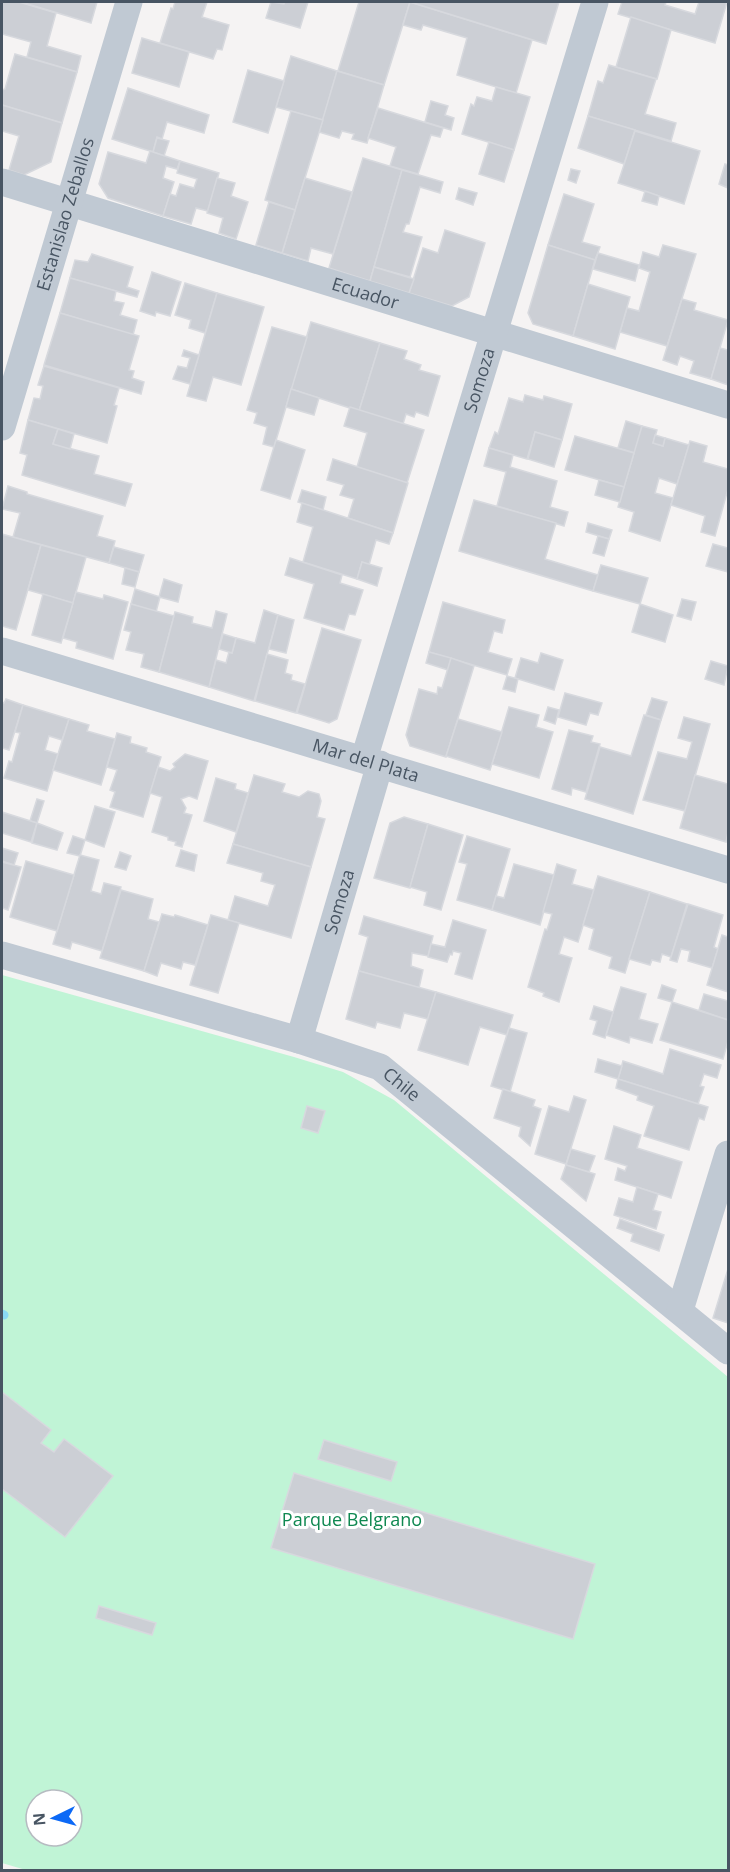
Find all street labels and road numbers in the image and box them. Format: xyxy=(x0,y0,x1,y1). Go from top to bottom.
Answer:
street label: Estanislao Zeballos xyxy=(30,134,99,294)
street label: Ecuador xyxy=(329,271,403,314)
street label: Somoza xyxy=(457,345,500,415)
street label: Mar del Plata xyxy=(310,732,422,787)
street label: Somoza xyxy=(318,866,359,937)
street label: Chile xyxy=(378,1061,426,1106)

